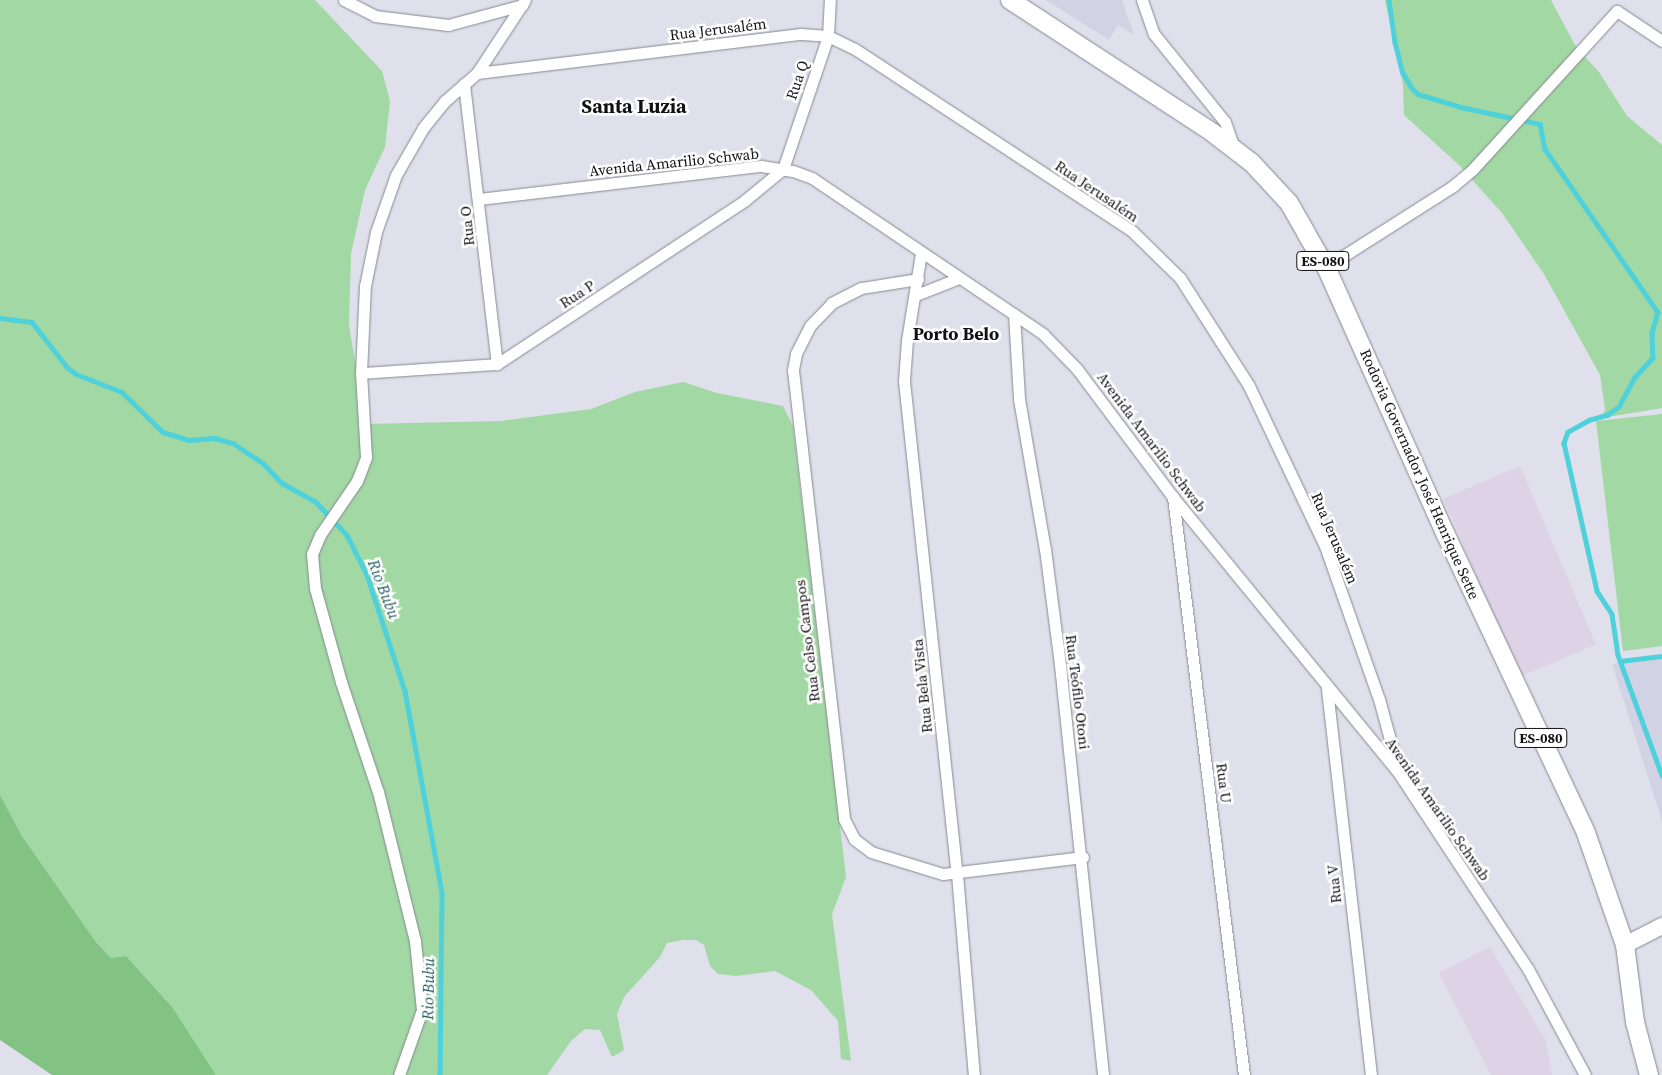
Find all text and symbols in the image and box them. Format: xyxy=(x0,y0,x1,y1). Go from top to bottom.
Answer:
street label: Rua Jerusalém xyxy=(669,14,767,44)
street label: Rua Q xyxy=(782,58,812,102)
district label: Santa Luzia xyxy=(581,94,687,118)
street label: Avenida Amarilio Schwab xyxy=(588,144,760,180)
street label: Rua Jerusalém xyxy=(1052,156,1142,226)
street label: Rua O xyxy=(456,205,478,247)
road number: ES-080 xyxy=(1296,250,1350,272)
street label: Rua P xyxy=(556,276,598,312)
district label: Porto Belo xyxy=(913,323,999,345)
street label: Rodovia Governador José Henrique Sette xyxy=(1356,346,1484,602)
street label: Avenida Amarilio Schwab xyxy=(1094,369,1210,515)
street label: Rua Jerusalém xyxy=(1308,490,1362,586)
water label: Rio Bubu xyxy=(364,557,404,621)
street label: Rua Celso Campos xyxy=(791,579,823,703)
street label: Rua Teófilo Otoni xyxy=(1062,633,1094,751)
street label: Rua Bela Vista xyxy=(908,638,936,734)
road number: ES-080 xyxy=(1514,726,1568,750)
street label: Avenida Amarilio Schwab xyxy=(1382,734,1494,884)
street label: Rua U xyxy=(1213,762,1235,804)
street label: Rua V xyxy=(1323,863,1345,905)
water label: Rio Bubu xyxy=(418,958,438,1020)

